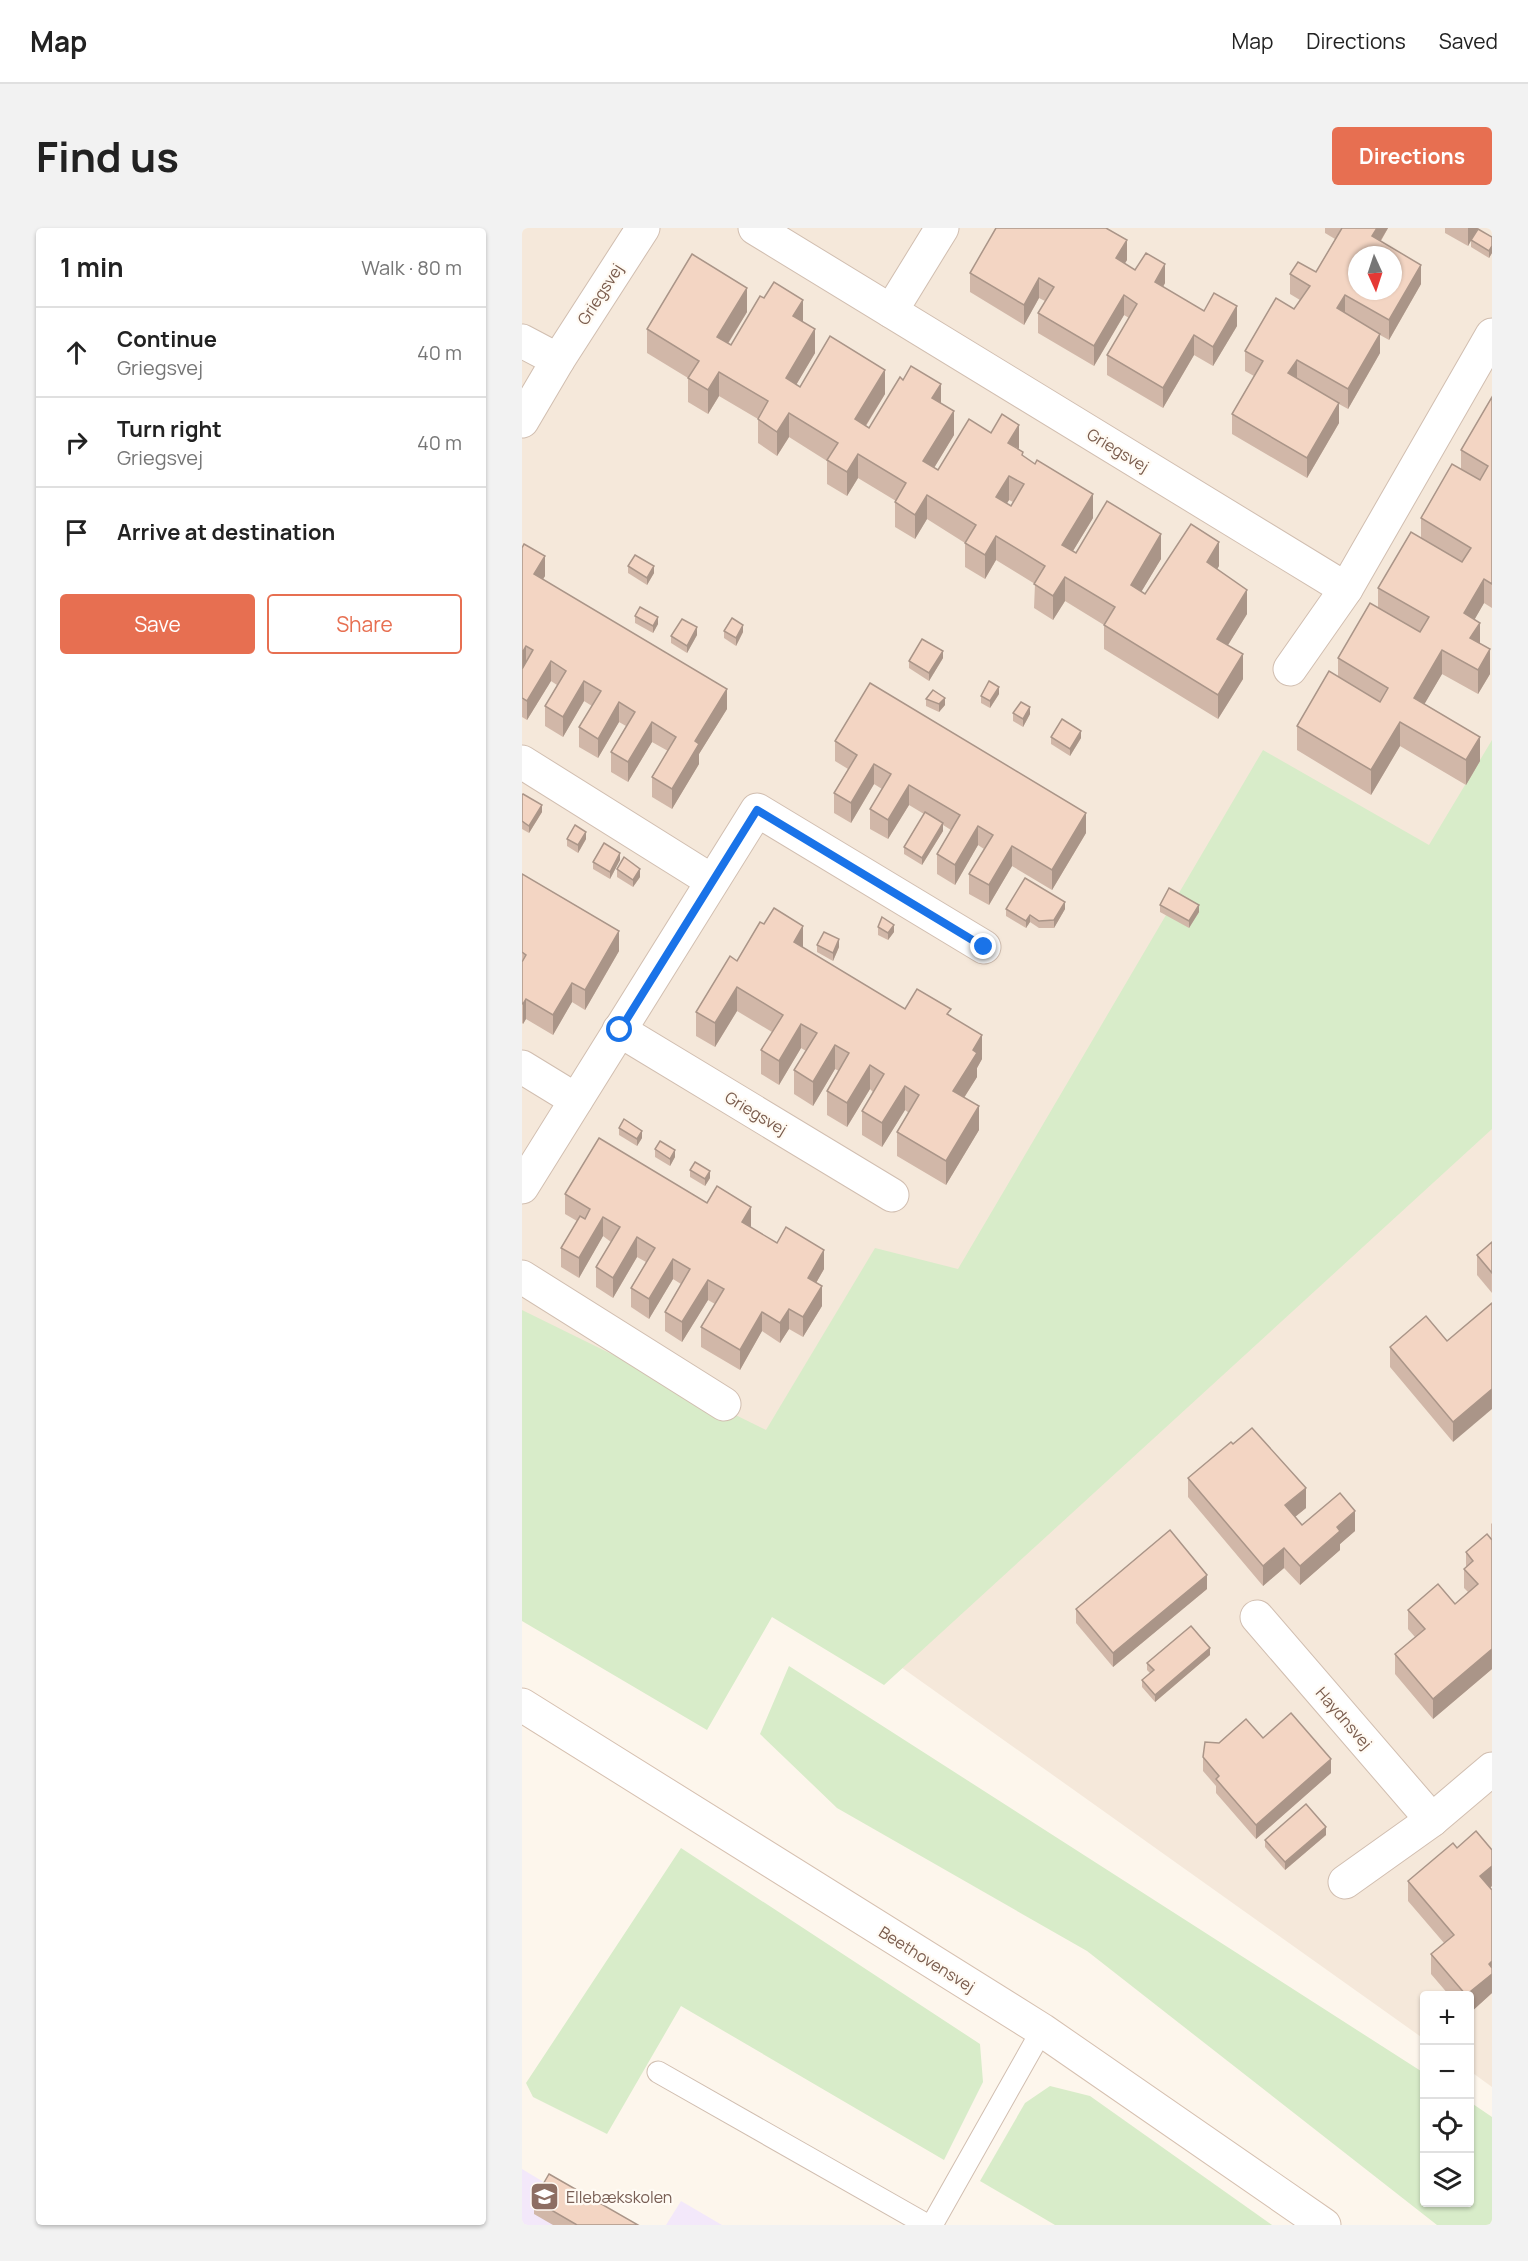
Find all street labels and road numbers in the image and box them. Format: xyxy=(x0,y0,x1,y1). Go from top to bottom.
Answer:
street label: Griegsvej xyxy=(572,259,628,329)
street label: Griegsvej xyxy=(1083,423,1153,477)
street label: Griegsvej xyxy=(721,1086,791,1140)
street label: Haydnsvej xyxy=(1311,1682,1377,1754)
street label: Beethovensvej xyxy=(875,1921,979,1997)

